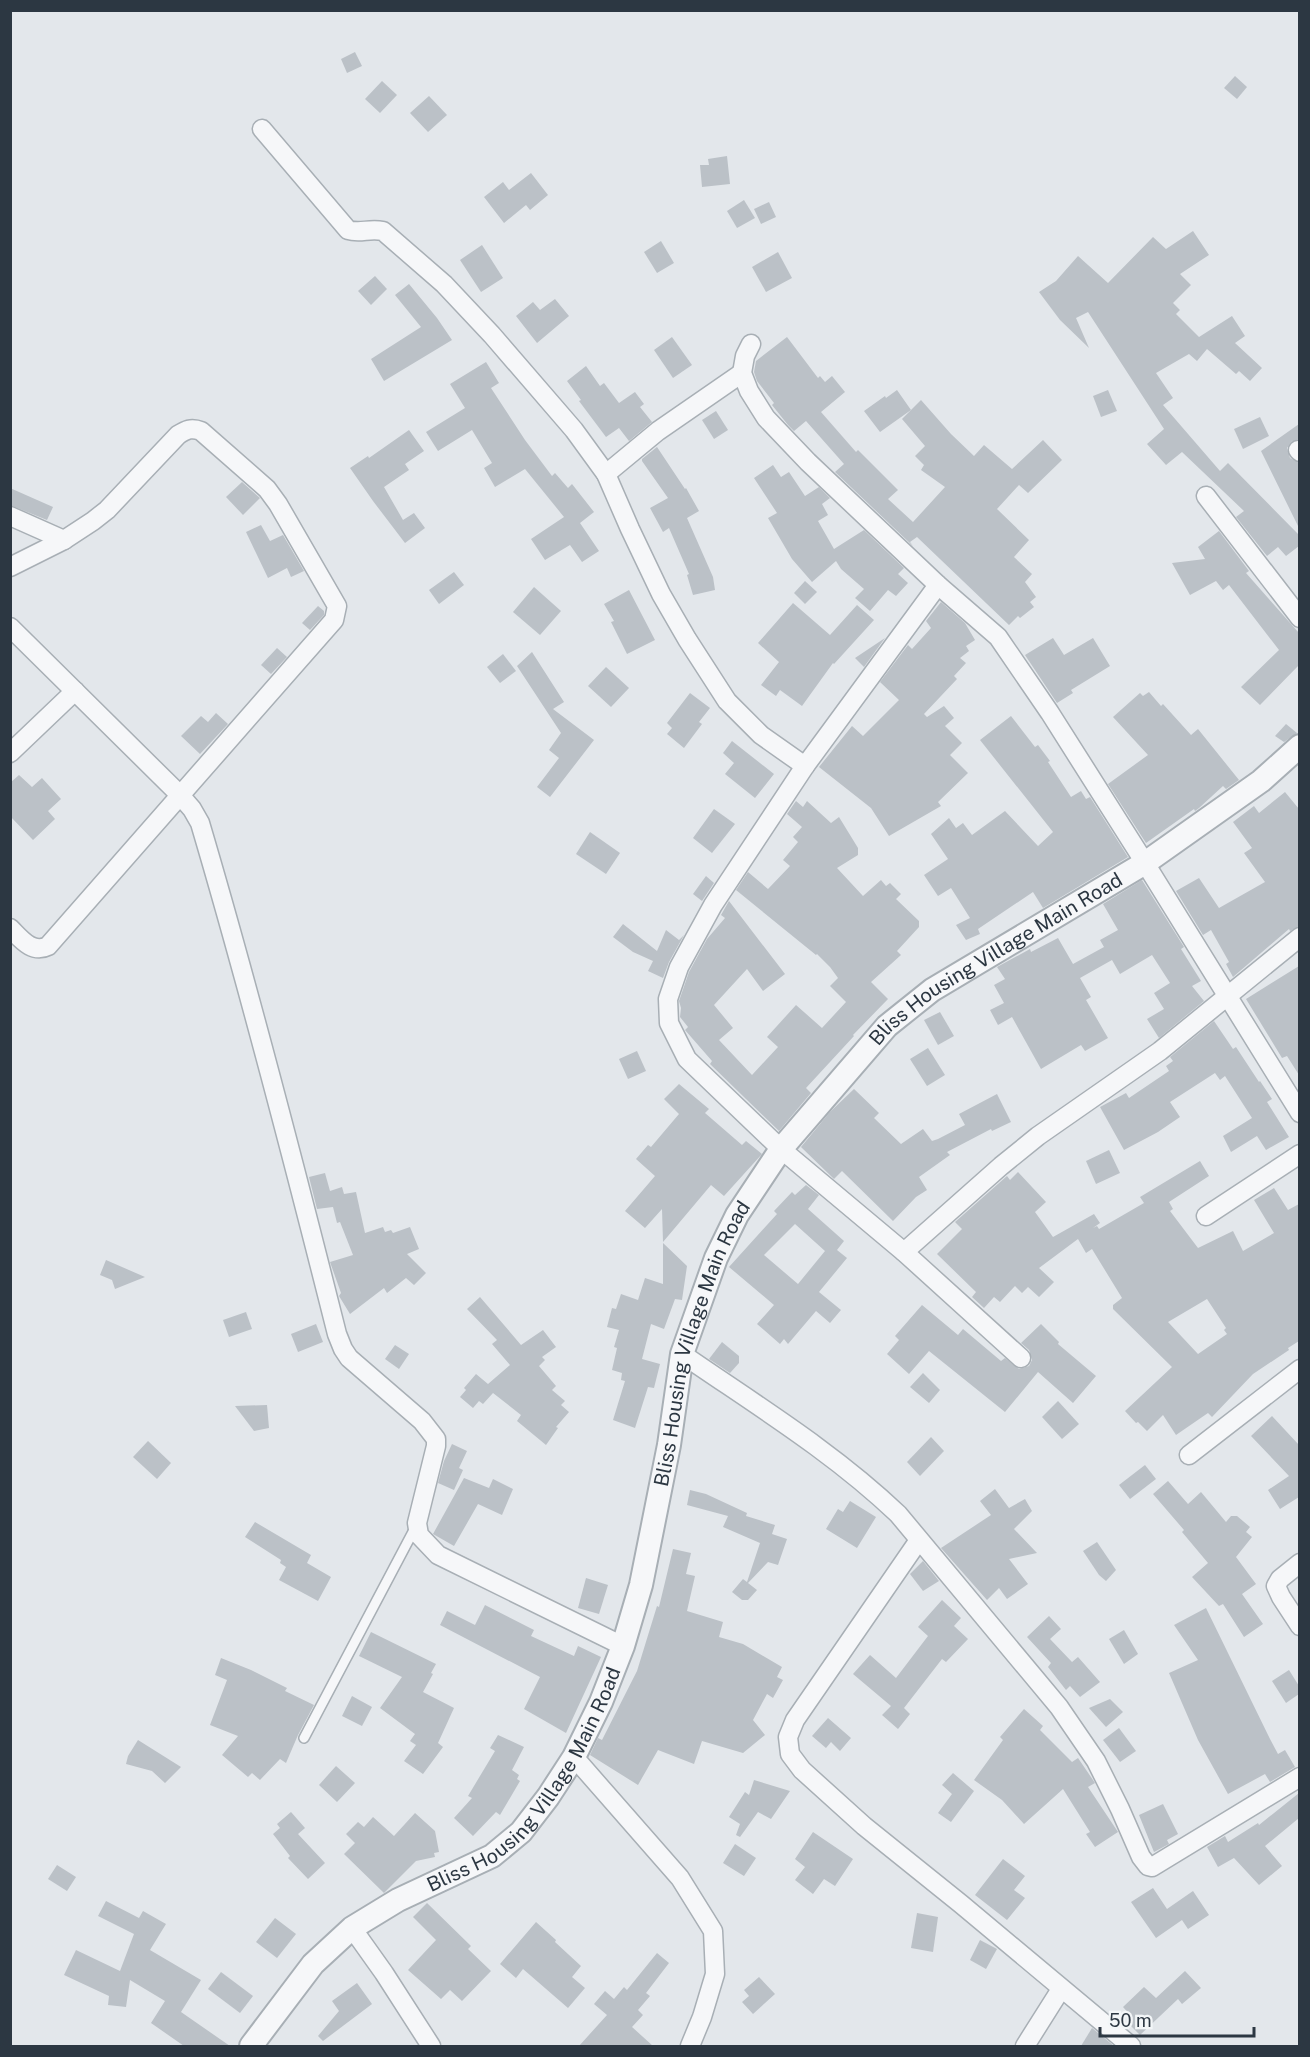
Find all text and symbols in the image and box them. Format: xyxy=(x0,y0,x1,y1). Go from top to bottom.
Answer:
street label: Bliss Housing Village Main Road xyxy=(864,867,1127,1050)
street label: Bliss Housing Village Main Road xyxy=(649,1196,755,1489)
street label: Bliss Housing Village Main Road xyxy=(423,1663,626,1897)
scale bar xyxy=(1100,2000,1254,2038)
text: 50 m xyxy=(1109,2010,1152,2031)

